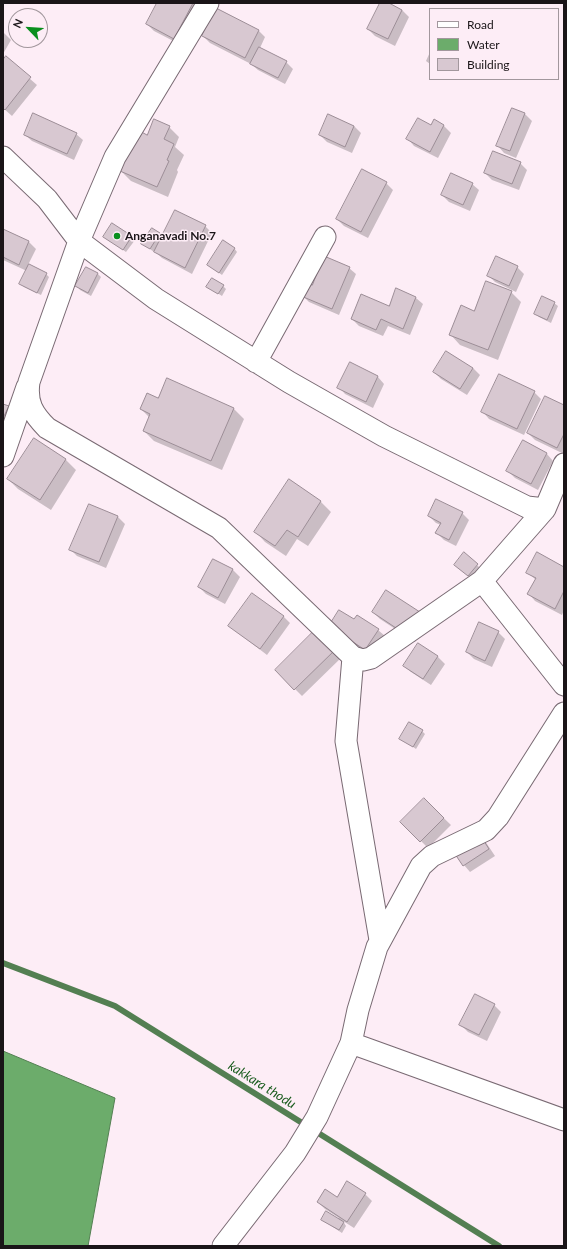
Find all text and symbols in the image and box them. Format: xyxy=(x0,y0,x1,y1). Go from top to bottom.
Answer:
north arrow xyxy=(8,8,48,48)
legend xyxy=(429,8,559,80)
text: N xyxy=(10,17,25,30)
text: Road xyxy=(467,17,494,32)
text: Water xyxy=(467,37,500,52)
text: Building xyxy=(467,57,510,72)
place label: Anganavadi No.7 xyxy=(125,229,216,243)
marker: Anganavadi No.7 xyxy=(112,231,122,241)
water label: kakkara thodu xyxy=(225,1058,299,1112)

